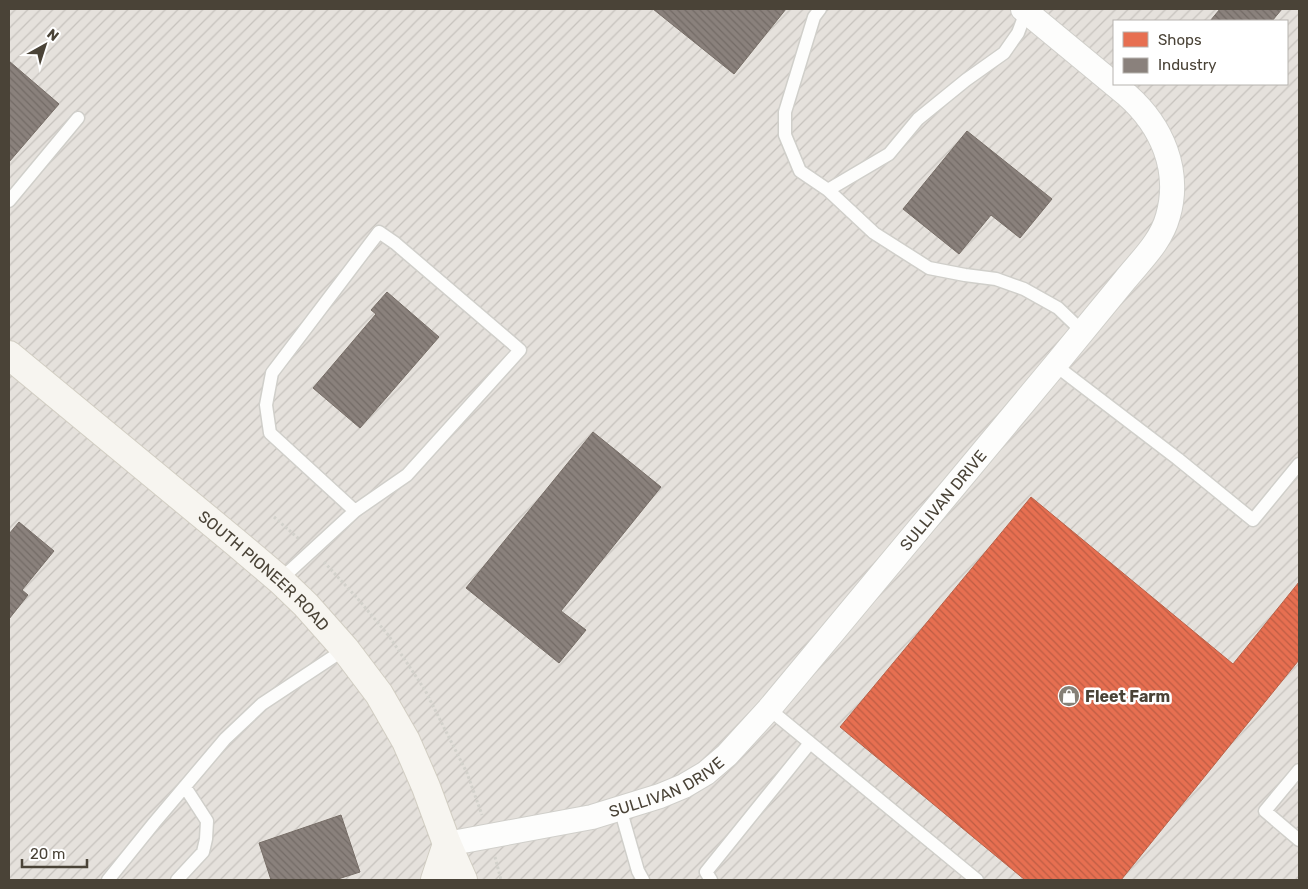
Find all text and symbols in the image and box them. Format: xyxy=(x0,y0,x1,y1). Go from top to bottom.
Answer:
north arrow xyxy=(20,20,70,70)
legend xyxy=(1113,20,1288,85)
text: N xyxy=(44,26,62,45)
text: Shops xyxy=(1158,31,1202,49)
text: Industry xyxy=(1158,56,1217,74)
street label: SULLIVAN DRIVE xyxy=(896,446,990,555)
street label: SOUTH PIONEER ROAD xyxy=(195,507,333,635)
shop icon: Fleet Farm xyxy=(1057,684,1081,708)
place label: Fleet Farm xyxy=(1085,687,1170,706)
street label: SULLIVAN DRIVE xyxy=(606,753,728,821)
scale bar xyxy=(22,836,88,868)
text: 20 m xyxy=(30,845,65,863)

